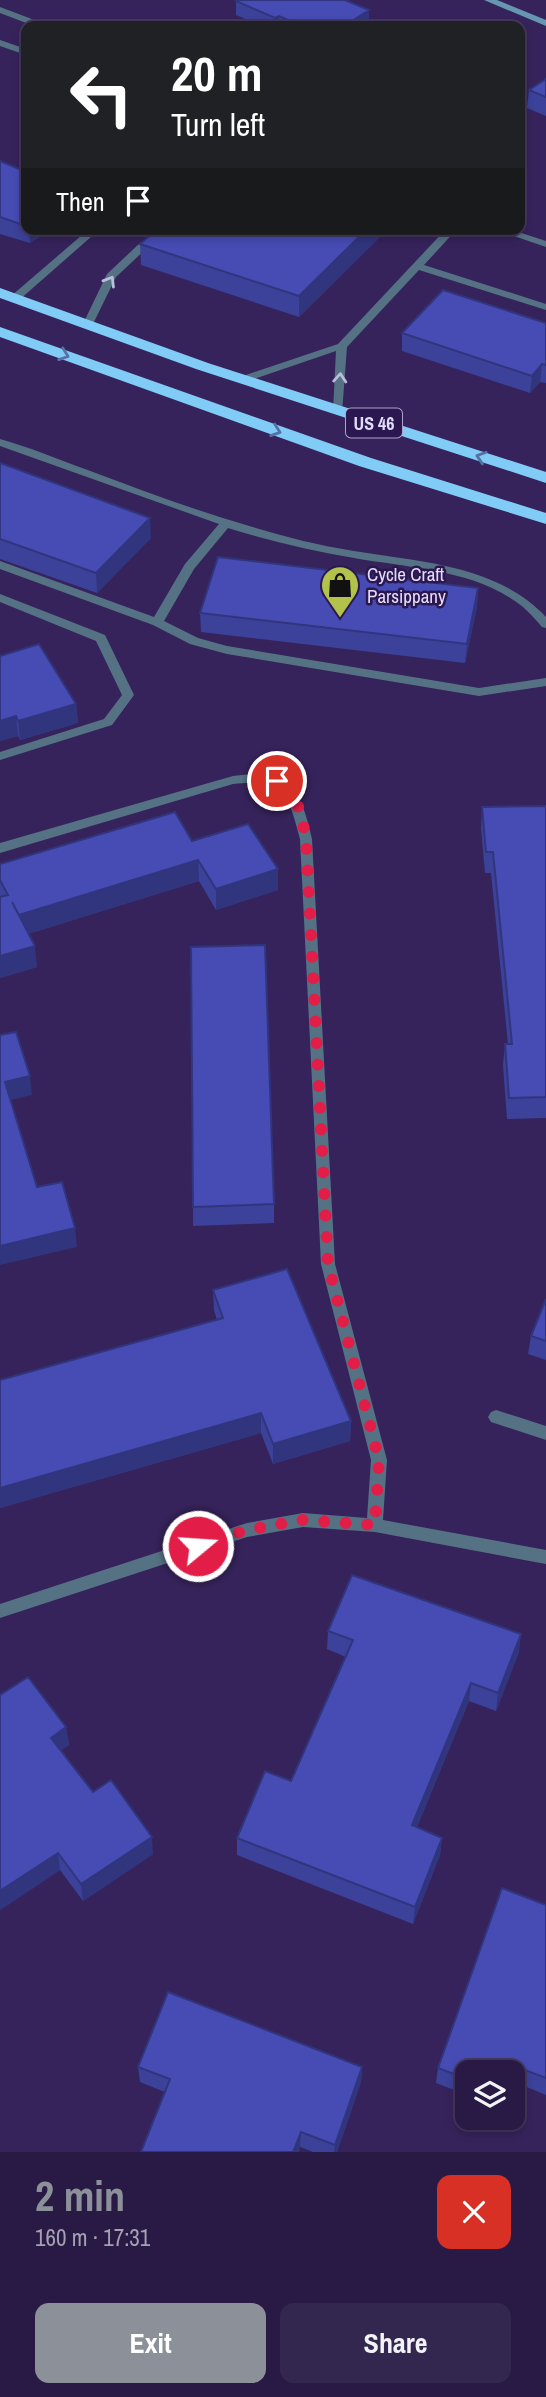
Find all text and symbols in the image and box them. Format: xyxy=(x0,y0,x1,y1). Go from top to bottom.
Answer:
text: 20 m xyxy=(171,40,263,106)
icon: left xyxy=(56,49,147,140)
text: Turn left xyxy=(171,103,265,146)
icon: arrive xyxy=(119,182,157,220)
text: Then xyxy=(56,184,105,219)
one-way arrow xyxy=(102,276,115,289)
one-way arrow xyxy=(58,347,70,361)
one-way arrow xyxy=(332,372,347,383)
road number: US 46 xyxy=(346,408,402,438)
one-way arrow xyxy=(270,423,282,437)
one-way arrow xyxy=(475,451,487,466)
place label: Cycle Craft Parsippany xyxy=(367,561,446,609)
shop icon: Cycle Craft Parsippany xyxy=(319,564,361,619)
pin xyxy=(247,751,307,811)
icon: arrive xyxy=(258,762,296,800)
position arrow xyxy=(161,1509,235,1583)
map controls xyxy=(455,2060,525,2130)
button: layers xyxy=(455,2060,525,2130)
text: 2 min xyxy=(35,2168,125,2224)
button: close xyxy=(437,2175,511,2249)
text: 160 m · 17:31 xyxy=(35,2222,150,2253)
button: Exit xyxy=(35,2303,266,2383)
button: Share xyxy=(280,2303,511,2383)

